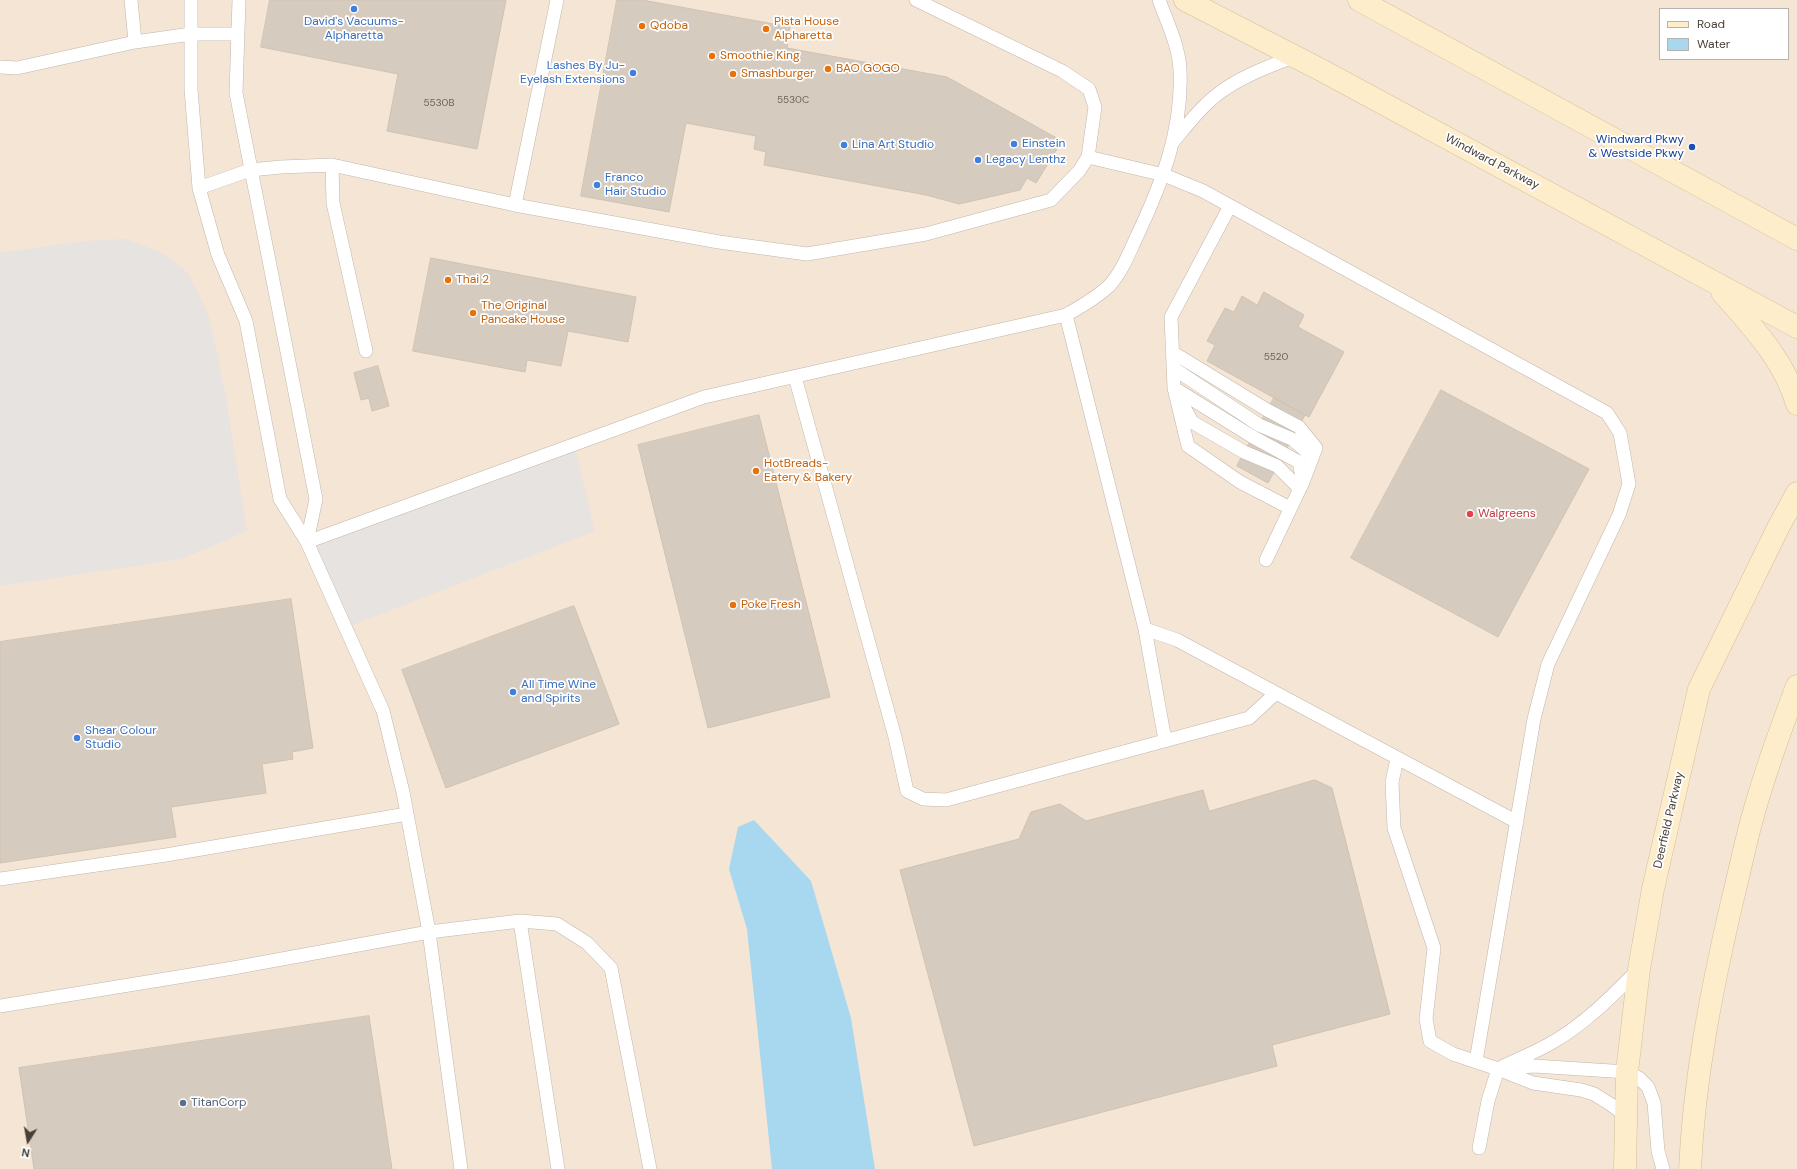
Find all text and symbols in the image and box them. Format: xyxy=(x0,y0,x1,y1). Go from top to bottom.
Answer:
marker: David's Vacuums- Alpharetta xyxy=(349,4,359,14)
legend xyxy=(1659,8,1789,60)
place label: David's Vacuums- Alpharetta xyxy=(304,15,404,43)
place label: Pista House Alpharetta xyxy=(774,15,839,43)
text: Road xyxy=(1697,16,1725,32)
place label: Qdoba xyxy=(650,19,688,33)
marker: Qdoba xyxy=(637,21,647,31)
marker: Pista House Alpharetta xyxy=(761,24,771,34)
text: Water xyxy=(1697,36,1730,52)
place label: Smoothie King xyxy=(720,49,800,63)
marker: Smoothie King xyxy=(707,51,717,61)
place label: Lashes By Ju- Eyelash Extensions xyxy=(520,59,625,87)
place label: BAO GOGO xyxy=(836,62,900,76)
marker: BAO GOGO xyxy=(823,64,833,74)
place label: Smashburger xyxy=(741,67,814,81)
marker: Lashes By Ju- Eyelash Extensions xyxy=(628,68,638,78)
marker: Smashburger xyxy=(728,69,738,79)
house number: 5530C xyxy=(777,94,809,106)
house number: 5530B xyxy=(424,97,454,109)
street label: Windward Parkway xyxy=(1442,131,1542,193)
place label: Windward Pkwy & Westside Pkwy xyxy=(1588,133,1684,161)
place label: Einstein xyxy=(1022,137,1065,151)
place label: Lina Art Studio xyxy=(852,138,934,152)
marker: Einstein xyxy=(1009,139,1019,149)
marker: Lina Art Studio xyxy=(839,140,849,150)
marker: Windward Pkwy & Westside Pkwy xyxy=(1687,142,1697,152)
place label: Legacy Lenthz xyxy=(986,153,1066,167)
marker: Legacy Lenthz xyxy=(973,155,983,165)
place label: Franco Hair Studio xyxy=(605,171,666,199)
marker: Franco Hair Studio xyxy=(592,180,602,190)
place label: Thai 2 xyxy=(456,273,489,287)
marker: Thai 2 xyxy=(443,275,453,285)
place label: The Original Pancake House xyxy=(481,299,565,327)
marker: The Original Pancake House xyxy=(468,308,478,318)
house number: 5520 xyxy=(1264,351,1288,363)
place label: HotBreads- Eatery & Bakery xyxy=(764,457,852,485)
marker: HotBreads- Eatery & Bakery xyxy=(751,466,761,476)
place label: Walgreens xyxy=(1478,507,1536,521)
marker: Walgreens xyxy=(1465,509,1475,519)
place label: Poke Fresh xyxy=(741,598,801,612)
marker: Poke Fresh xyxy=(728,600,738,610)
place label: All Time Wine and Spirits xyxy=(521,678,596,706)
marker: All Time Wine and Spirits xyxy=(508,687,518,697)
place label: Shear Colour Studio xyxy=(85,724,157,752)
marker: Shear Colour Studio xyxy=(72,733,82,743)
street label: Deerfield Parkway xyxy=(1651,770,1687,870)
place label: TitanCorp xyxy=(191,1096,246,1110)
marker: TitanCorp xyxy=(178,1098,188,1108)
north arrow xyxy=(8,1121,48,1161)
text: N xyxy=(20,1145,31,1160)

